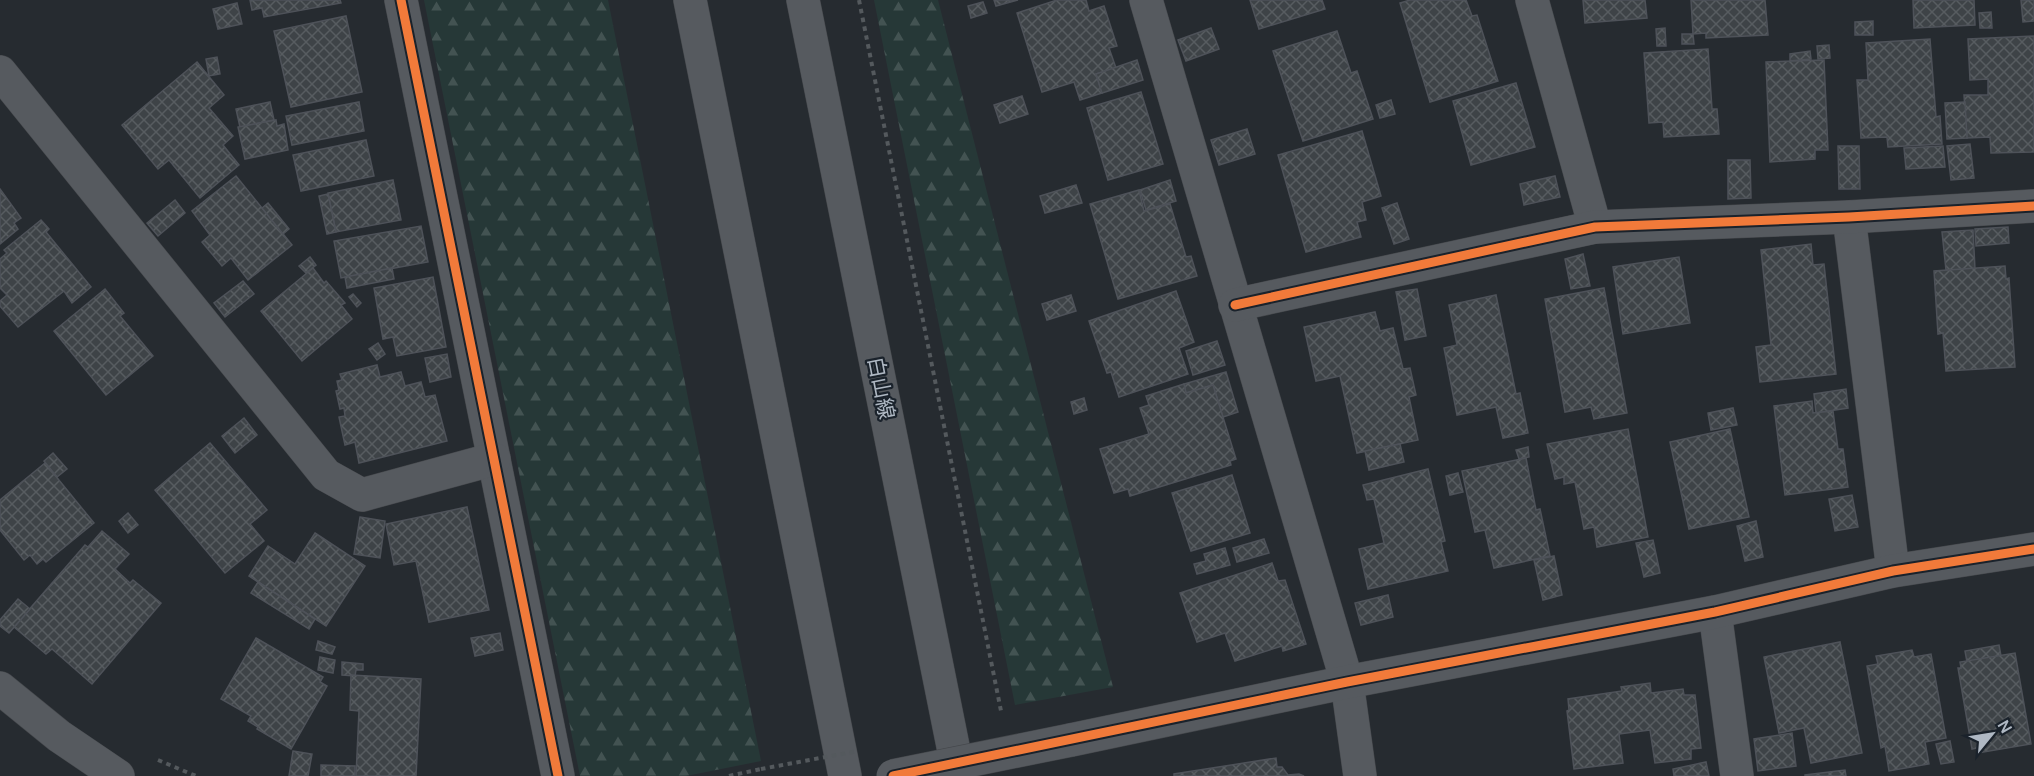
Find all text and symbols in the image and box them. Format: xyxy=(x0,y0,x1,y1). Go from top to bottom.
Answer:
street label: 白山線 xyxy=(862,354,902,421)
north arrow xyxy=(1962,704,2022,764)
text: N xyxy=(1993,716,2017,737)

